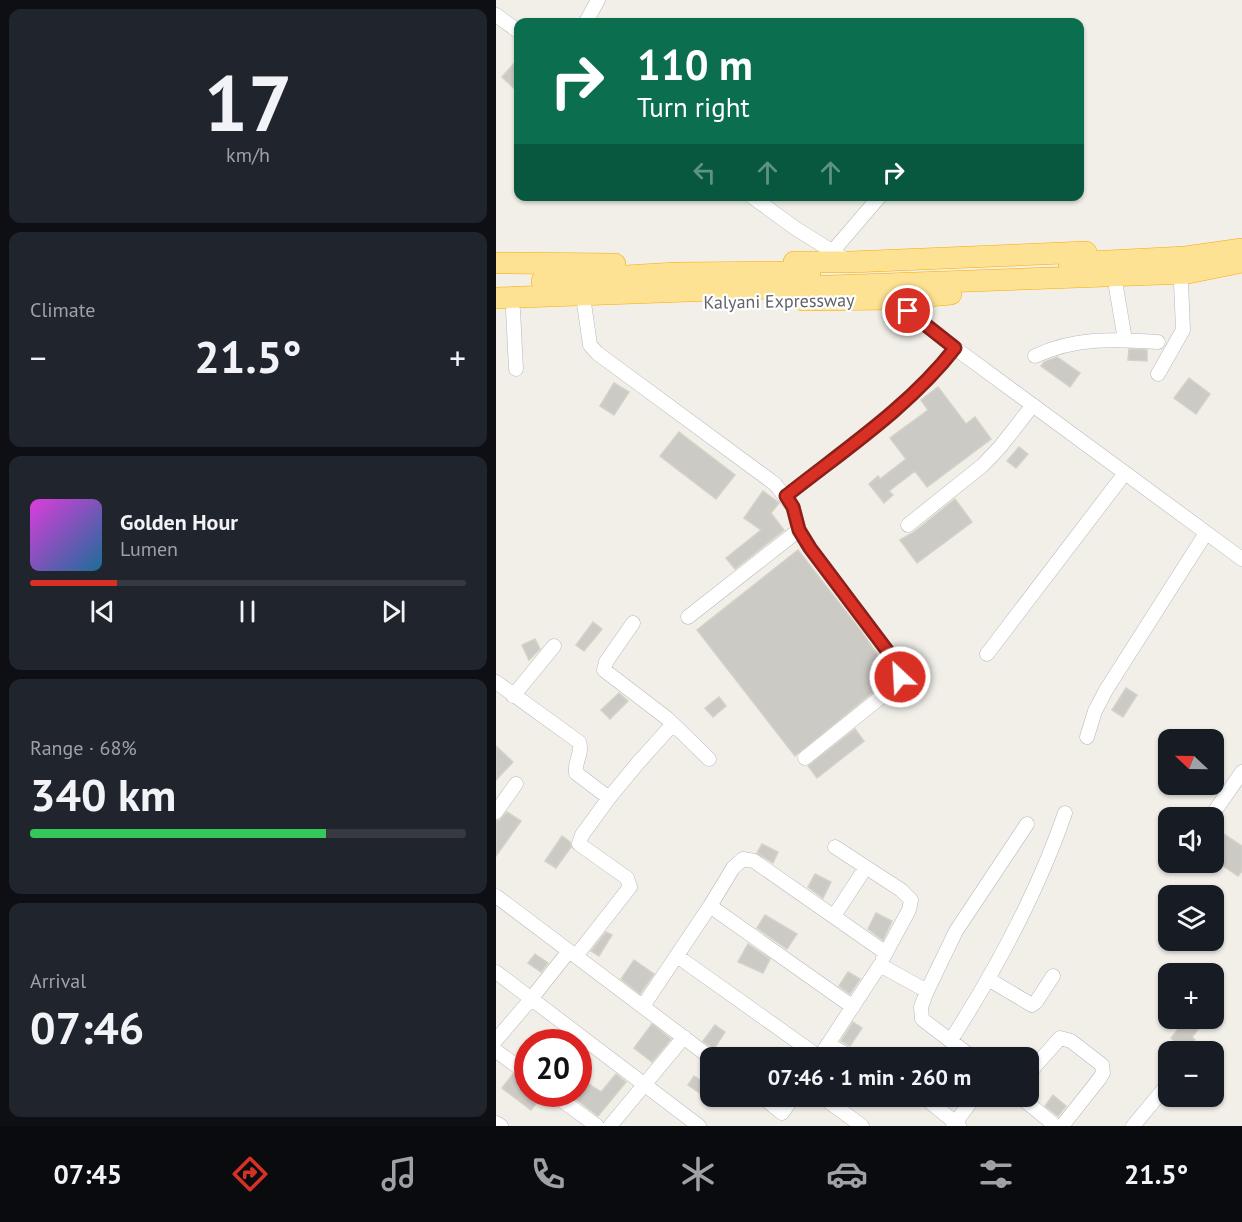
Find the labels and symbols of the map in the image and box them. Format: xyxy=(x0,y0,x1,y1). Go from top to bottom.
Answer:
pin xyxy=(882,285,933,336)
street label: Kalyani Expressway xyxy=(703,288,855,314)
position arrow xyxy=(868,645,932,709)
north arrow xyxy=(1158,729,1224,795)
speed limit sign: 20 xyxy=(514,1029,592,1107)

